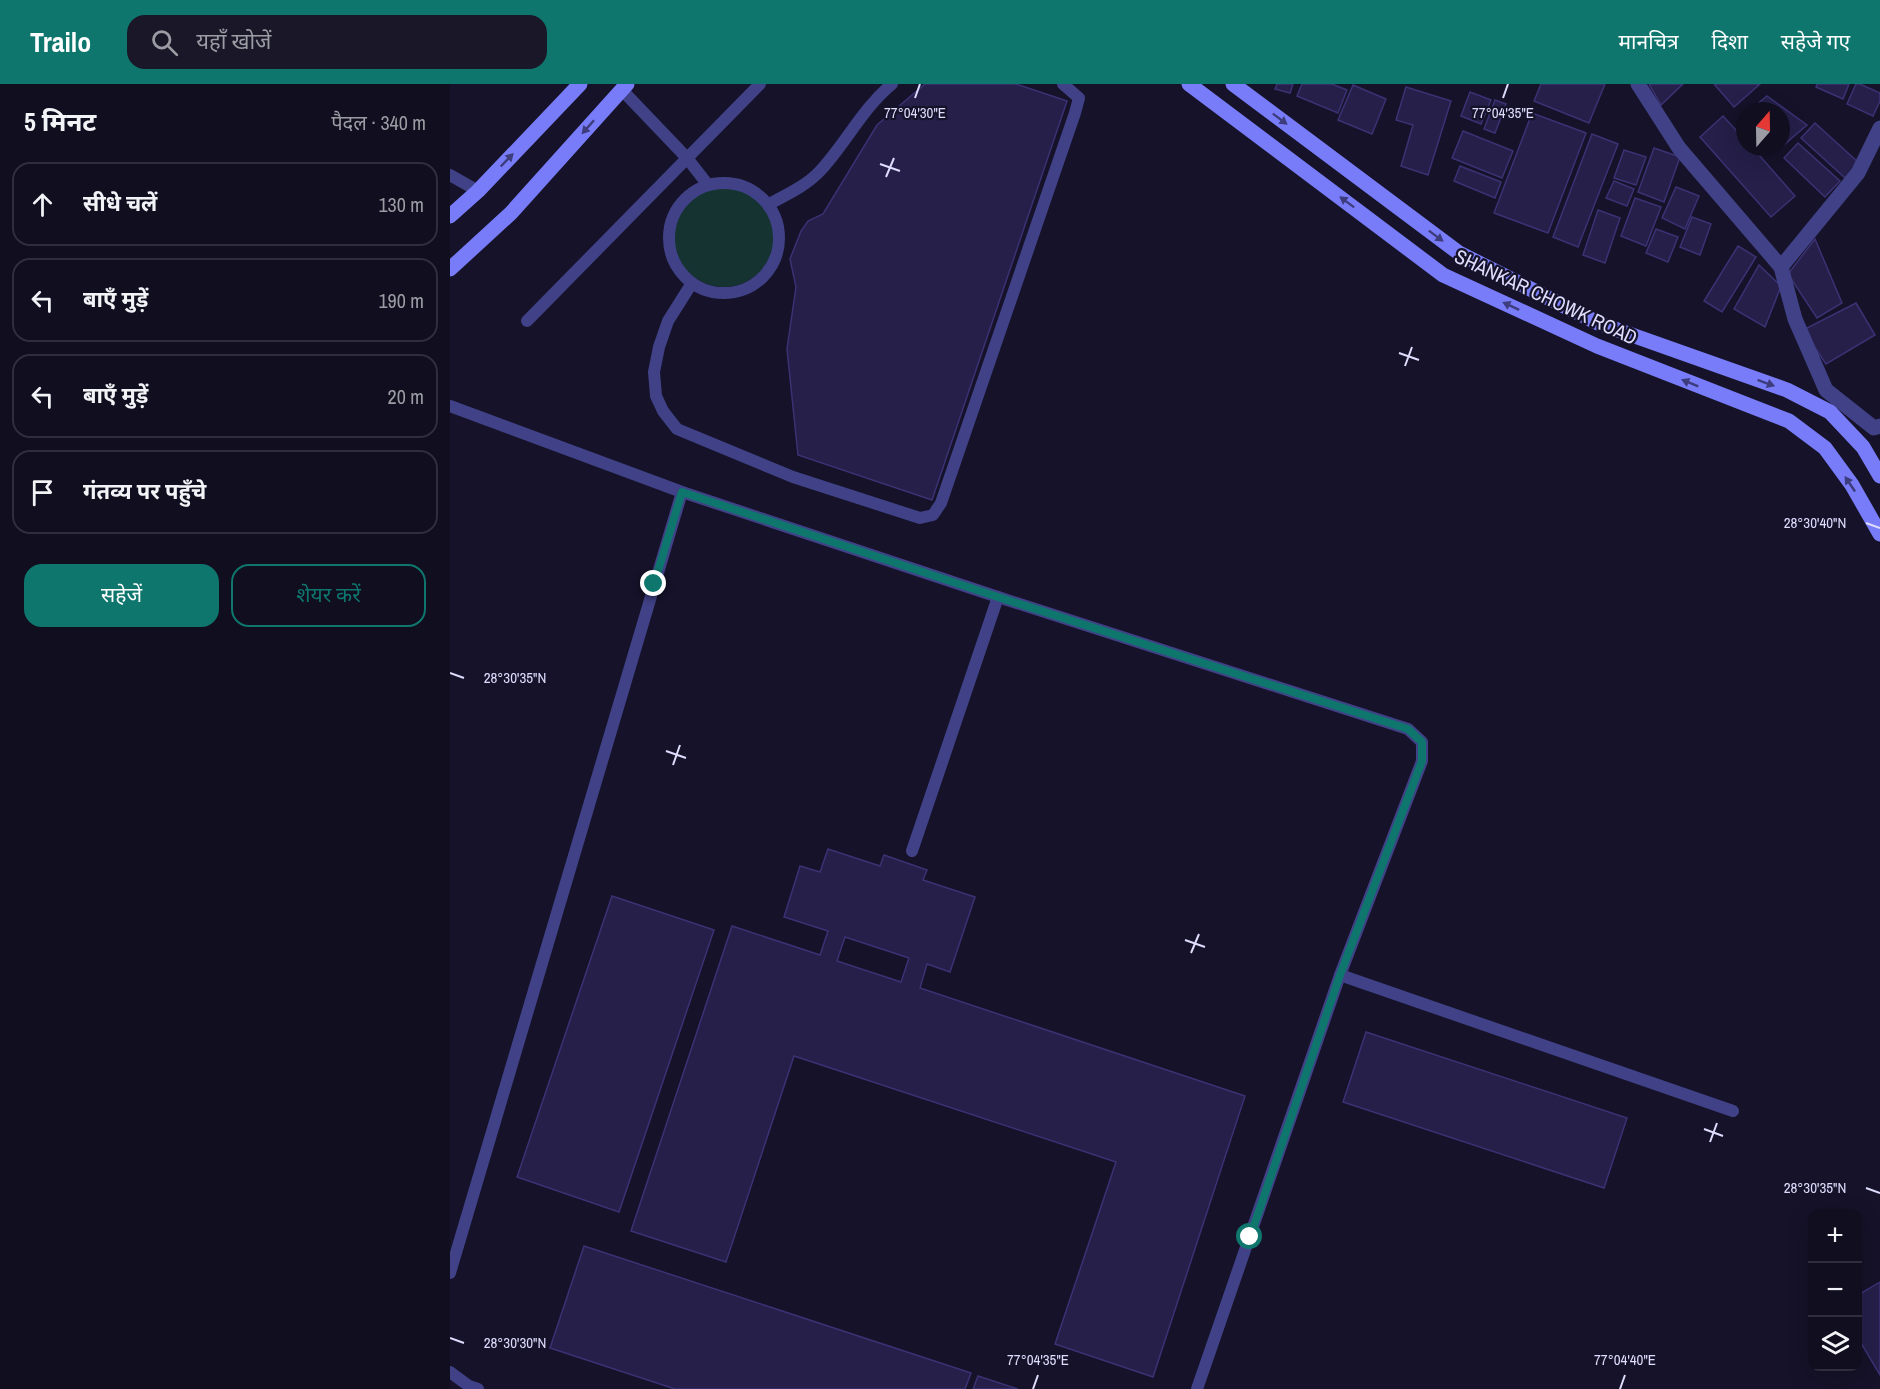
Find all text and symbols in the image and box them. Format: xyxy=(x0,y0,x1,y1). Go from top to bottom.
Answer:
search box xyxy=(127,15,547,69)
text: Trailo xyxy=(30,23,91,61)
icon: search xyxy=(148,26,181,59)
text: यहाँ खोजें xyxy=(196,26,271,56)
text: मानचित्र xyxy=(1619,27,1679,56)
text: दिशा xyxy=(1712,27,1748,56)
text: सहेजे गए xyxy=(1781,27,1850,56)
text: 77°04'30"E xyxy=(884,102,946,123)
text: 77°04'35"E xyxy=(1472,102,1534,123)
north arrow xyxy=(1736,102,1790,156)
text: 5 मिनट xyxy=(24,104,96,139)
text: पैदल · 340 m xyxy=(331,109,426,136)
one-way arrow xyxy=(1271,113,1287,125)
one-way arrow xyxy=(581,120,595,135)
one-way arrow xyxy=(500,153,514,168)
icon: ahead xyxy=(26,188,59,221)
text: सीधे चलें xyxy=(83,188,157,218)
text: 130 m xyxy=(378,191,424,218)
one-way arrow xyxy=(1339,197,1354,209)
one-way arrow xyxy=(1428,229,1444,242)
street label: SHANKAR CHOWK ROAD xyxy=(1450,242,1642,351)
icon: left xyxy=(26,284,59,317)
text: बाएँ मुड़ें xyxy=(83,284,148,314)
text: 190 m xyxy=(378,287,424,314)
one-way arrow xyxy=(1501,301,1519,311)
one-way arrow xyxy=(1681,377,1699,387)
one-way arrow xyxy=(1757,378,1775,388)
icon: left xyxy=(26,380,59,413)
text: बाएँ मुड़ें xyxy=(83,380,148,410)
text: 20 m xyxy=(388,383,424,410)
icon: arrive xyxy=(26,476,59,509)
text: गंतव्य पर पहुँचे xyxy=(83,476,206,506)
one-way arrow xyxy=(1844,476,1856,492)
text: 28°30'40"N xyxy=(1784,512,1846,533)
button: सहेजें xyxy=(24,564,219,627)
button: शेयर करें xyxy=(231,564,426,627)
route end xyxy=(640,570,666,596)
text: 28°30'35"N xyxy=(484,667,546,688)
text: 28°30'35"N xyxy=(1784,1177,1846,1198)
map controls xyxy=(1808,1209,1862,1371)
button: + xyxy=(1808,1209,1862,1263)
route start xyxy=(1236,1223,1262,1249)
button: − xyxy=(1808,1263,1862,1317)
button: layers xyxy=(1808,1317,1862,1371)
text: 28°30'30"N xyxy=(484,1332,546,1353)
text: 77°04'35"E xyxy=(1007,1349,1069,1370)
text: 77°04'40"E xyxy=(1594,1349,1656,1370)

